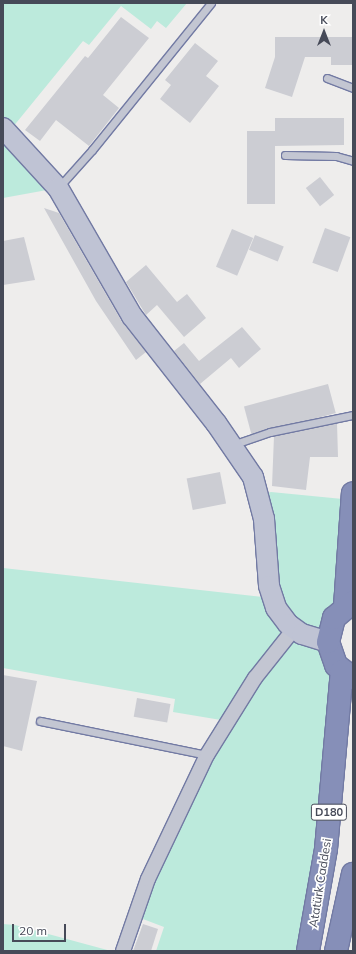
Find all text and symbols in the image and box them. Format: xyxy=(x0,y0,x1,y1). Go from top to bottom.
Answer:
north arrow xyxy=(304,12,344,52)
text: K xyxy=(320,13,328,27)
road number: D180 xyxy=(310,803,348,821)
street label: Atatürk Caddesi xyxy=(306,838,334,928)
scale bar xyxy=(14,916,68,942)
text: 20 m xyxy=(19,923,47,938)

